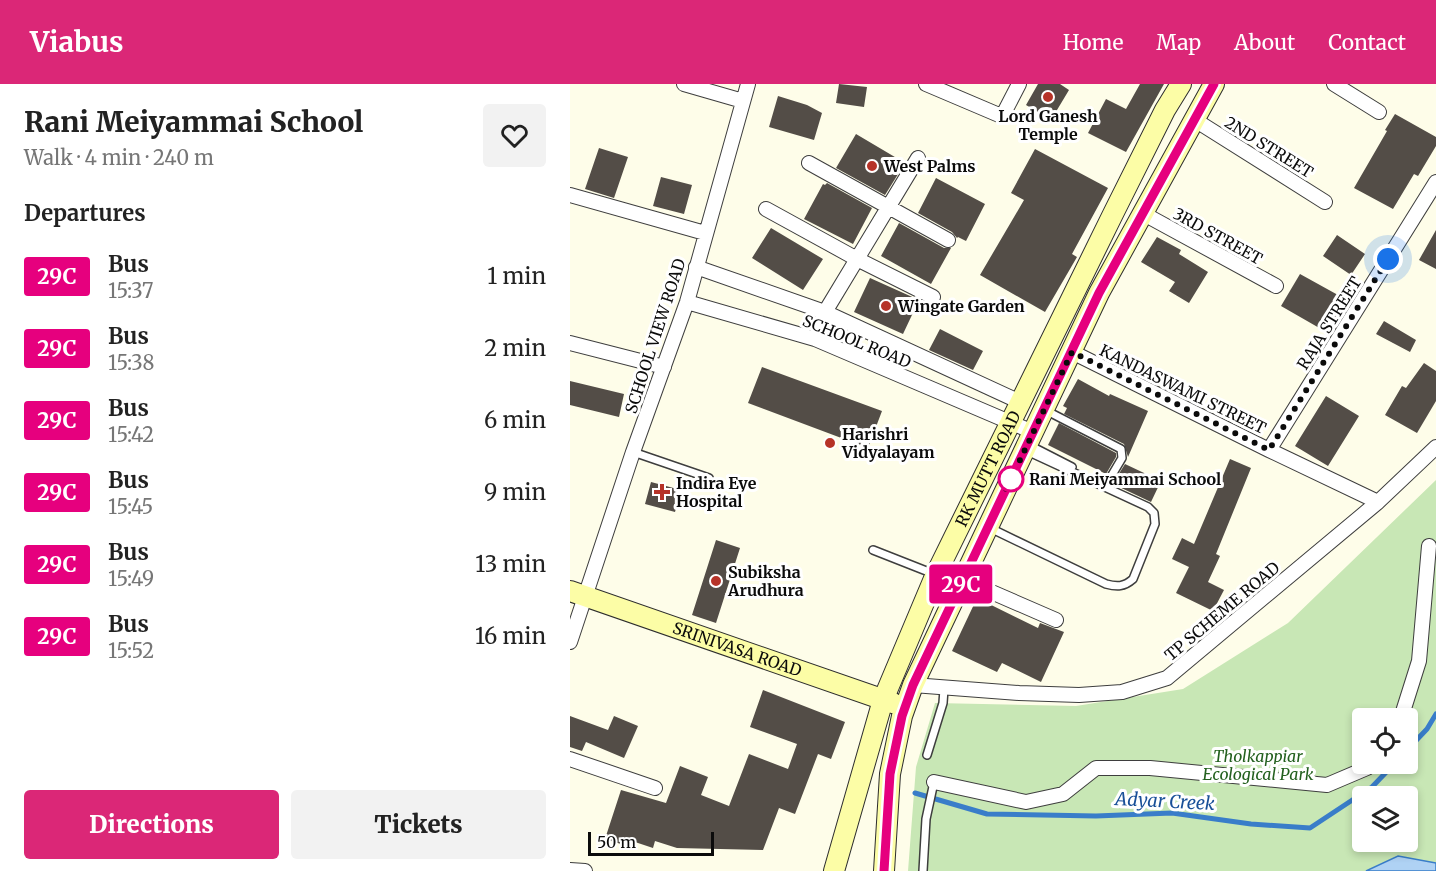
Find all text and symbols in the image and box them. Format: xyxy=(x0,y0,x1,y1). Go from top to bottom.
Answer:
text: Viabus xyxy=(30,24,123,60)
text: Home xyxy=(1063,29,1123,56)
text: Map xyxy=(1156,29,1201,56)
text: About xyxy=(1234,29,1295,56)
text: Contact xyxy=(1328,29,1406,56)
marker: Lord Ganesh Temple xyxy=(1041,90,1055,104)
text: Rani Meiyammai School xyxy=(24,104,363,140)
button: heart xyxy=(483,104,546,167)
place label: Lord Ganesh Temple xyxy=(998,106,1098,144)
street label: 2ND STREET xyxy=(1221,112,1317,182)
text: Walk · 4 min · 240 m xyxy=(24,145,214,170)
place label: West Palms xyxy=(883,156,976,176)
marker: West Palms xyxy=(865,159,879,173)
text: Departures xyxy=(24,199,146,227)
street label: 3RD STREET xyxy=(1170,203,1266,269)
your location xyxy=(1373,244,1403,274)
text: Bus xyxy=(108,250,149,278)
street label: SCHOOL VIEW ROAD xyxy=(620,256,690,416)
text: 1 min xyxy=(487,262,546,290)
text: 29C xyxy=(37,263,77,290)
street label: RAJA STREET xyxy=(1292,273,1366,373)
text: 15:37 xyxy=(108,278,153,303)
place label: Wingate Garden xyxy=(897,296,1025,316)
marker: Wingate Garden xyxy=(879,299,893,313)
street label: SCHOOL ROAD xyxy=(800,310,914,372)
text: Bus xyxy=(108,322,149,350)
text: 2 min xyxy=(484,334,546,362)
text: 29C xyxy=(37,335,77,362)
street label: KANDASWAMI STREET xyxy=(1096,340,1270,438)
text: 15:38 xyxy=(108,350,154,375)
text: Bus xyxy=(108,394,149,422)
text: 6 min xyxy=(484,406,546,434)
text: 29C xyxy=(37,407,77,434)
street label: RK MUTT ROAD xyxy=(951,407,1025,530)
text: 15:42 xyxy=(108,422,154,447)
place label: Harishri Vidyalayam xyxy=(841,424,935,462)
marker: Harishri Vidyalayam xyxy=(823,436,837,450)
text: Bus xyxy=(108,466,149,494)
marker: Rani Meiyammai School xyxy=(998,466,1024,492)
place label: Rani Meiyammai School xyxy=(1029,469,1221,489)
place label: Indira Eye Hospital xyxy=(676,473,757,511)
text: 9 min xyxy=(484,478,546,506)
text: 29C xyxy=(37,479,77,506)
marker: Indira Eye Hospital xyxy=(653,483,671,501)
text: 15:45 xyxy=(108,494,153,519)
text: Bus xyxy=(108,538,149,566)
text: 13 min xyxy=(475,550,546,578)
text: 29C xyxy=(37,551,77,578)
street label: TP SCHEME ROAD xyxy=(1161,557,1283,665)
place label: Subiksha Arudhura xyxy=(727,562,804,600)
line badge: 29C xyxy=(926,564,996,604)
text: 15:49 xyxy=(108,566,154,591)
text: 29C xyxy=(941,571,981,598)
marker: Subiksha Arudhura xyxy=(709,574,723,588)
text: Bus xyxy=(108,610,149,638)
street label: SRINIVASA ROAD xyxy=(670,617,804,681)
text: 16 min xyxy=(475,622,546,650)
text: 29C xyxy=(37,623,77,650)
text: 15:52 xyxy=(108,638,154,663)
map controls xyxy=(1352,708,1418,852)
button: locate xyxy=(1352,708,1418,774)
park label: Tholkappiar Ecological Park xyxy=(1203,746,1314,784)
button: layers xyxy=(1352,786,1418,852)
water label: Adyar Creek xyxy=(1113,787,1215,815)
button: Directions xyxy=(24,790,279,859)
button: Tickets xyxy=(291,790,546,859)
scale bar xyxy=(588,829,714,856)
text: 50 m xyxy=(597,832,636,852)

